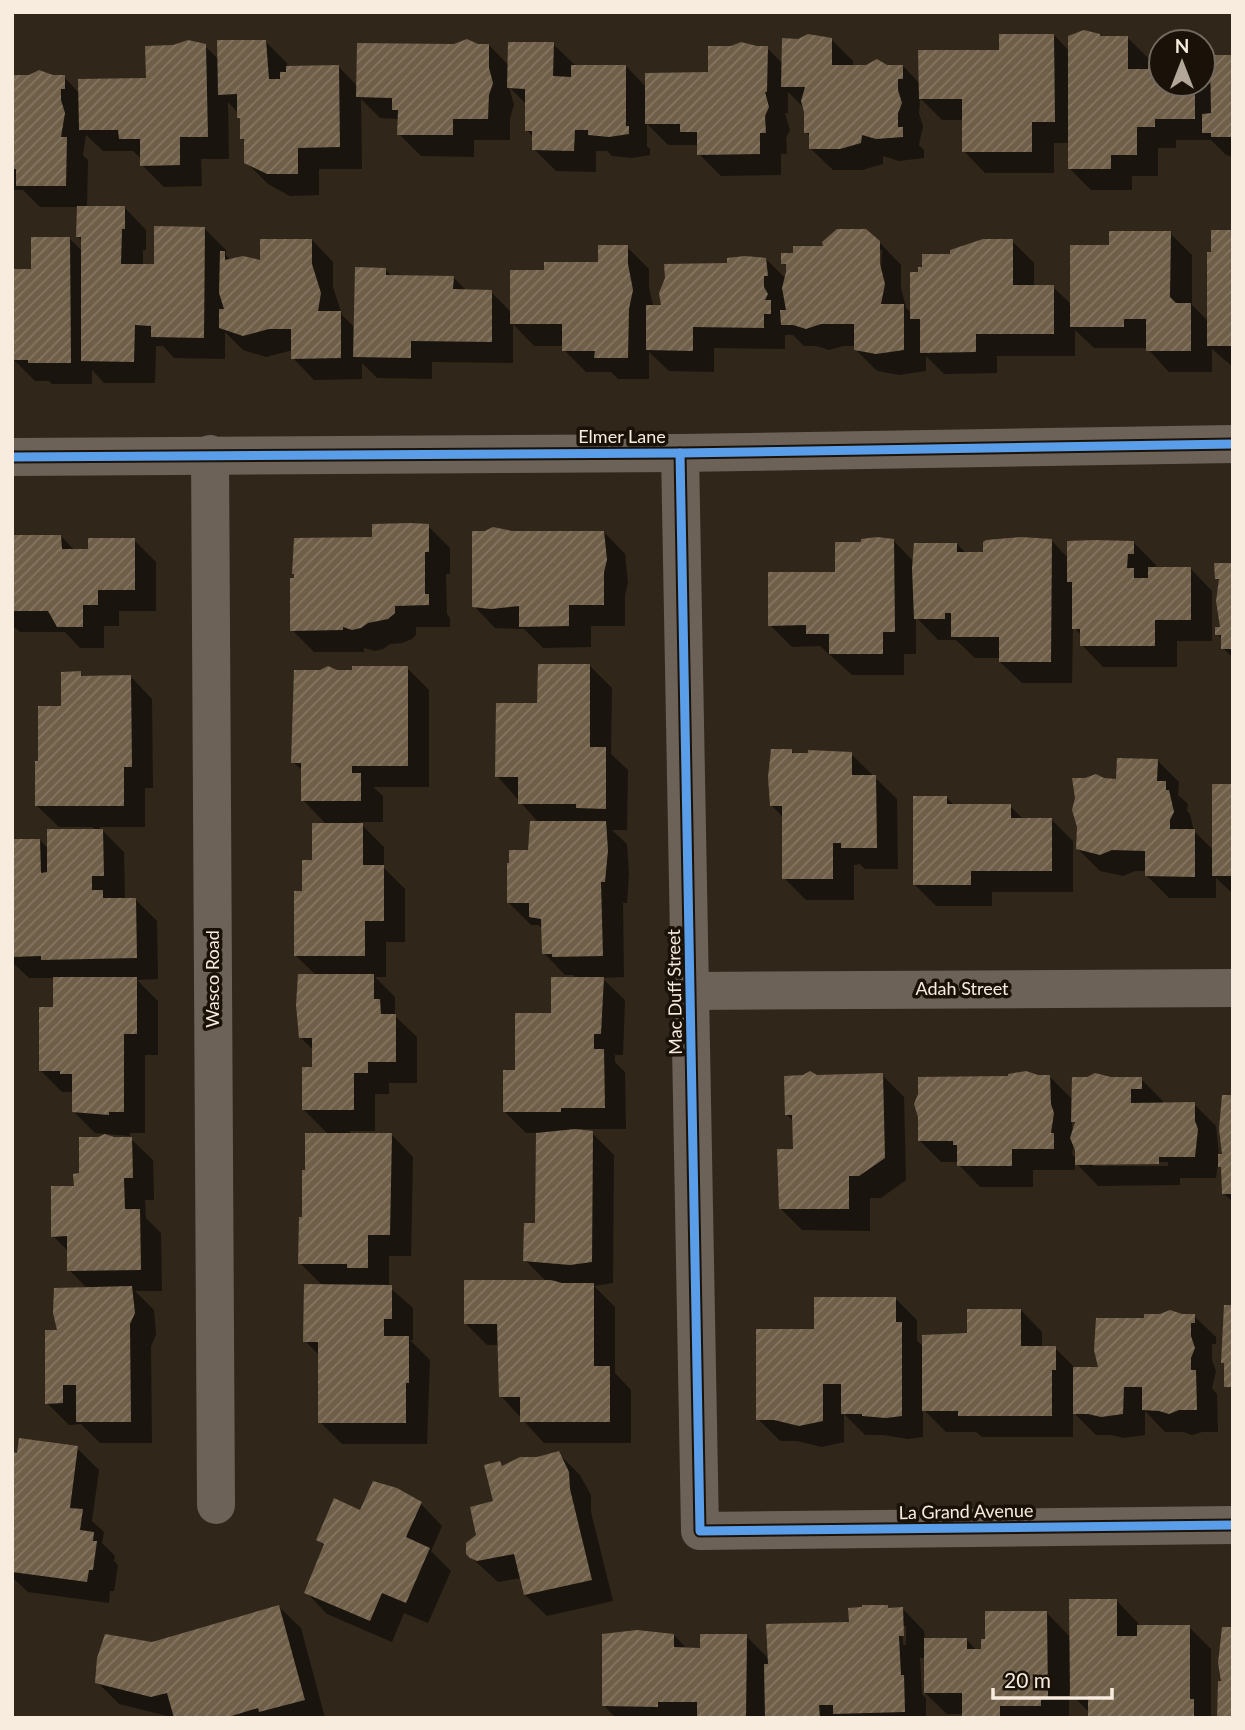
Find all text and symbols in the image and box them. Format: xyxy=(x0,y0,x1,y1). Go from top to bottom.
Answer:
north arrow xyxy=(1147,28,1217,98)
text: N xyxy=(1175,34,1189,57)
street label: Elmer Lane xyxy=(578,425,666,447)
street label: Mac Duff Street xyxy=(662,928,686,1055)
street label: Wasco Road xyxy=(201,930,223,1028)
street label: Adah Street xyxy=(915,977,1009,999)
street label: La Grand Avenue xyxy=(898,1499,1034,1523)
scale bar xyxy=(993,1656,1112,1700)
text: 20 m xyxy=(1004,1667,1051,1692)

